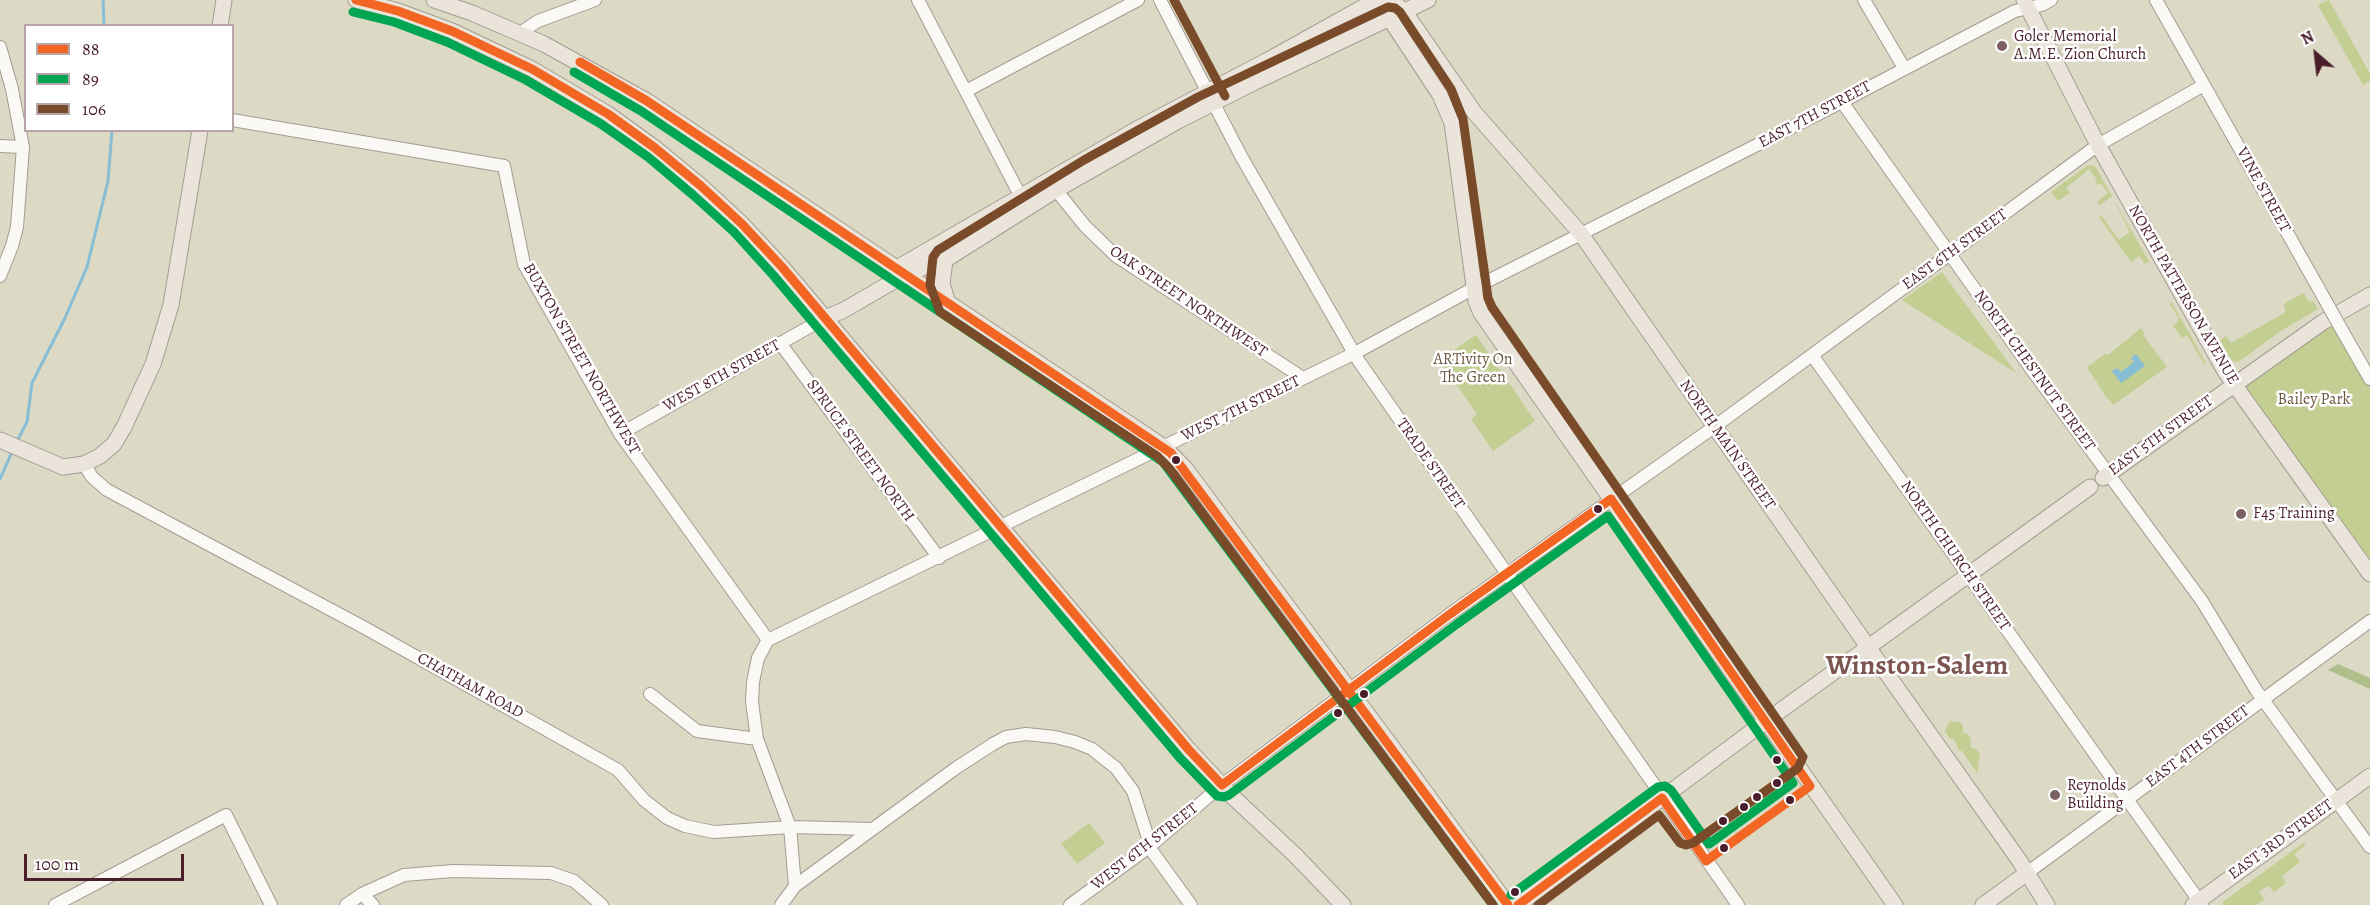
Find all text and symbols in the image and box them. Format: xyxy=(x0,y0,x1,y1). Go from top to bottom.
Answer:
legend xyxy=(24,24,234,132)
north arrow xyxy=(2286,24,2346,84)
text: N xyxy=(2297,26,2318,51)
place label: Goler Memorial A.M.E. Zion Church xyxy=(2014,27,2146,65)
text: 88 xyxy=(82,37,99,61)
marker: Goler Memorial A.M.E. Zion Church xyxy=(1995,39,2009,53)
text: 89 xyxy=(82,67,99,91)
street label: EAST 7TH STREET xyxy=(1756,77,1874,153)
text: 106 xyxy=(82,97,106,121)
street label: VINE STREET xyxy=(2232,144,2294,236)
street label: NORTH PATTERSON AVENUE xyxy=(2124,202,2242,388)
street label: EAST 6TH STREET xyxy=(1899,205,2011,295)
street label: OAK STREET NORTHWEST xyxy=(1106,242,1270,362)
street label: BUXTON STREET NORTHWEST xyxy=(518,260,644,458)
street label: NORTH CHESTNUT STREET xyxy=(1969,287,2099,455)
street label: WEST 8TH STREET xyxy=(660,336,784,416)
park label: ARTivity On The Green xyxy=(1434,350,1512,388)
street label: WEST 7TH STREET xyxy=(1178,372,1304,446)
street label: SPRUCE STREET NORTH xyxy=(802,376,918,526)
street label: NORTH MAIN STREET xyxy=(1675,376,1779,514)
park label: Bailey Park xyxy=(2278,390,2350,410)
street label: EAST 5TH STREET xyxy=(2105,392,2217,480)
street label: TRADE STREET xyxy=(1392,415,1468,513)
unlabelled marker xyxy=(1170,454,1182,466)
street label: NORTH CHURCH STREET xyxy=(1896,477,2014,635)
unlabelled marker xyxy=(1592,503,1604,515)
place label: F45 Training xyxy=(2253,504,2335,524)
marker: F45 Training xyxy=(2234,507,2248,521)
street label: CHATHAM ROAD xyxy=(413,649,527,723)
district label: Winston-Salem xyxy=(1826,650,2008,684)
unlabelled marker xyxy=(1358,688,1370,700)
street label: EAST 4TH STREET xyxy=(2142,702,2254,792)
unlabelled marker xyxy=(1332,707,1344,719)
unlabelled marker xyxy=(1771,754,1783,766)
place label: Reynolds Building xyxy=(2067,776,2126,814)
unlabelled marker xyxy=(1771,777,1783,789)
marker: Reynolds Building xyxy=(2048,788,2062,802)
unlabelled marker xyxy=(1751,791,1763,803)
unlabelled marker xyxy=(1784,794,1796,806)
street label: EAST 3RD STREET xyxy=(2225,796,2337,884)
street label: WEST 6TH STREET xyxy=(1088,799,1202,895)
unlabelled marker xyxy=(1738,801,1750,813)
unlabelled marker xyxy=(1717,815,1729,827)
scale bar xyxy=(27,842,188,880)
unlabelled marker xyxy=(1718,842,1730,854)
text: 100 m xyxy=(35,852,79,876)
unlabelled marker xyxy=(1509,886,1521,898)

